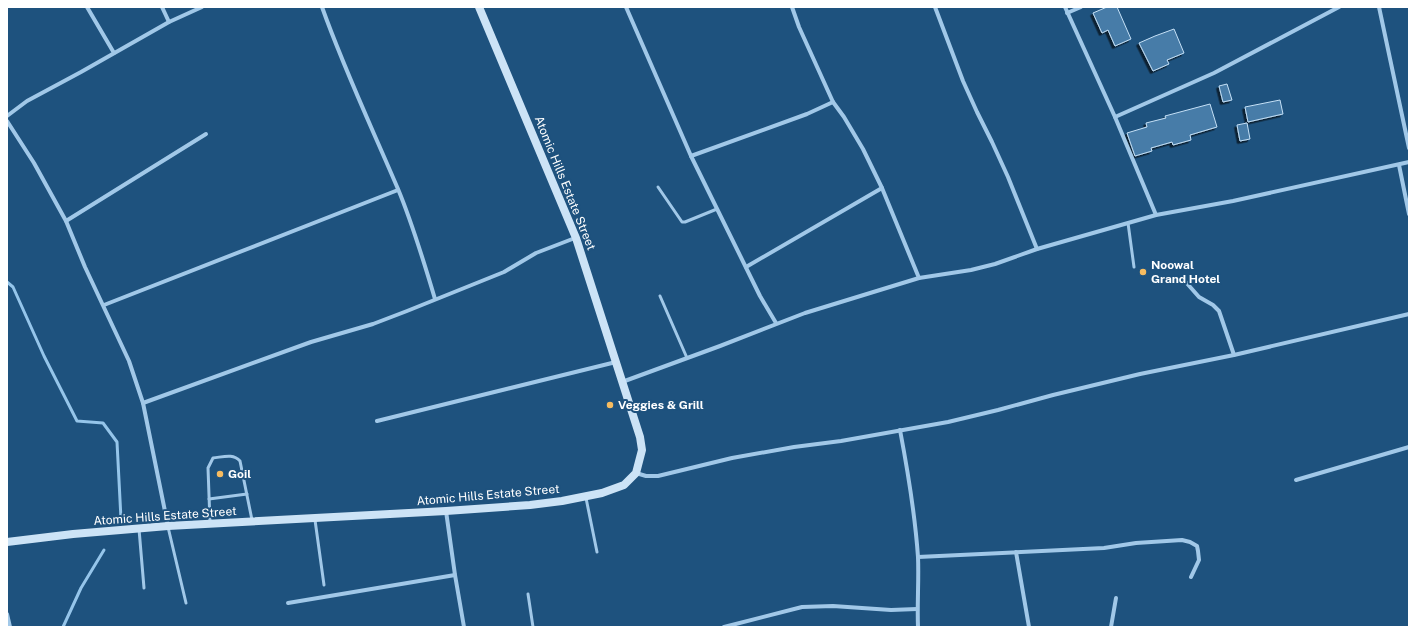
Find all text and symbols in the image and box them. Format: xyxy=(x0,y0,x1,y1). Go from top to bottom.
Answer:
street label: Atomic Hills Estate Street xyxy=(532,114,598,252)
place label: Noowal Grand Hotel xyxy=(1151,258,1220,286)
marker: Noowal Grand Hotel xyxy=(1138,267,1148,277)
place label: Veggies & Grill xyxy=(618,398,704,412)
marker: Veggies & Grill xyxy=(605,400,615,410)
place label: Goil xyxy=(228,467,251,481)
marker: Goil xyxy=(215,469,225,479)
street label: Atomic Hills Estate Street xyxy=(416,482,560,508)
street label: Atomic Hills Estate Street xyxy=(93,504,237,528)

